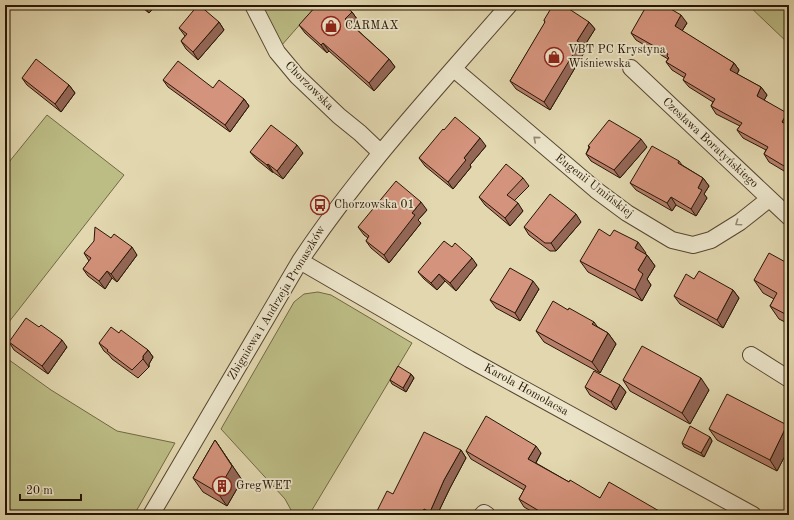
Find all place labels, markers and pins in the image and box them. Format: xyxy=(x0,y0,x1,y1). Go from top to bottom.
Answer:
shop icon: CARMAX xyxy=(320,15,342,37)
place label: CARMAX xyxy=(345,20,398,32)
place label: VBT PC Krystyna Wiśniewska xyxy=(568,44,666,70)
shop icon: VBT PC Krystyna Wiśniewska xyxy=(543,46,565,68)
bus stop icon: Chorzowska 01 xyxy=(309,194,331,216)
place label: Chorzowska 01 xyxy=(334,199,414,211)
building icon: GregWET xyxy=(211,475,233,497)
place label: GregWET xyxy=(236,480,291,492)

